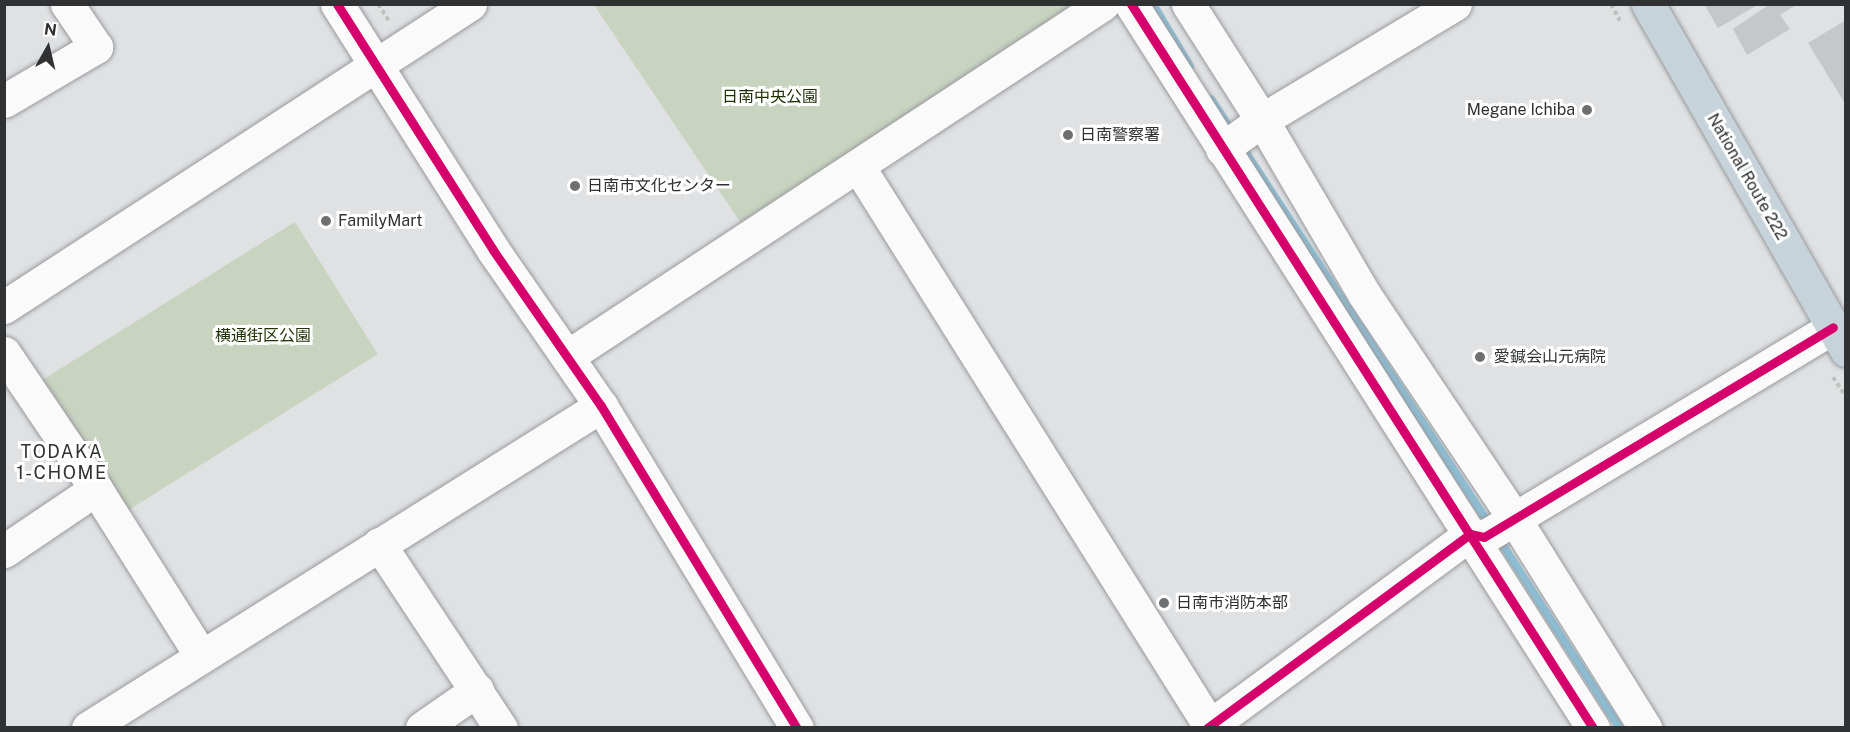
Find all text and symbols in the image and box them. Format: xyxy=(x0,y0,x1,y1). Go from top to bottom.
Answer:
north arrow xyxy=(18,18,78,78)
text: N xyxy=(43,19,58,40)
park label: 日南中央公園 xyxy=(722,87,818,107)
place label: Megane Ichiba xyxy=(1467,100,1575,120)
marker: Megane Ichiba xyxy=(1580,103,1594,117)
street label: National Route 222 xyxy=(1703,110,1791,244)
place label: 日南警察署 xyxy=(1080,125,1160,145)
marker: 日南警察署 xyxy=(1061,128,1075,142)
place label: 日南市文化センター xyxy=(587,176,731,196)
marker: 日南市文化センター xyxy=(568,179,582,193)
place label: FamilyMart xyxy=(338,211,422,231)
marker: FamilyMart xyxy=(319,214,333,228)
park label: 横通街区公園 xyxy=(215,326,311,346)
place label: 愛鍼会山元病院 xyxy=(1494,347,1606,367)
marker: 愛鍼会山元病院 xyxy=(1471,348,1489,366)
district label: TODAKA 1-CHOME xyxy=(16,442,108,484)
place label: 日南市消防本部 xyxy=(1176,593,1288,613)
marker: 日南市消防本部 xyxy=(1157,596,1171,610)

